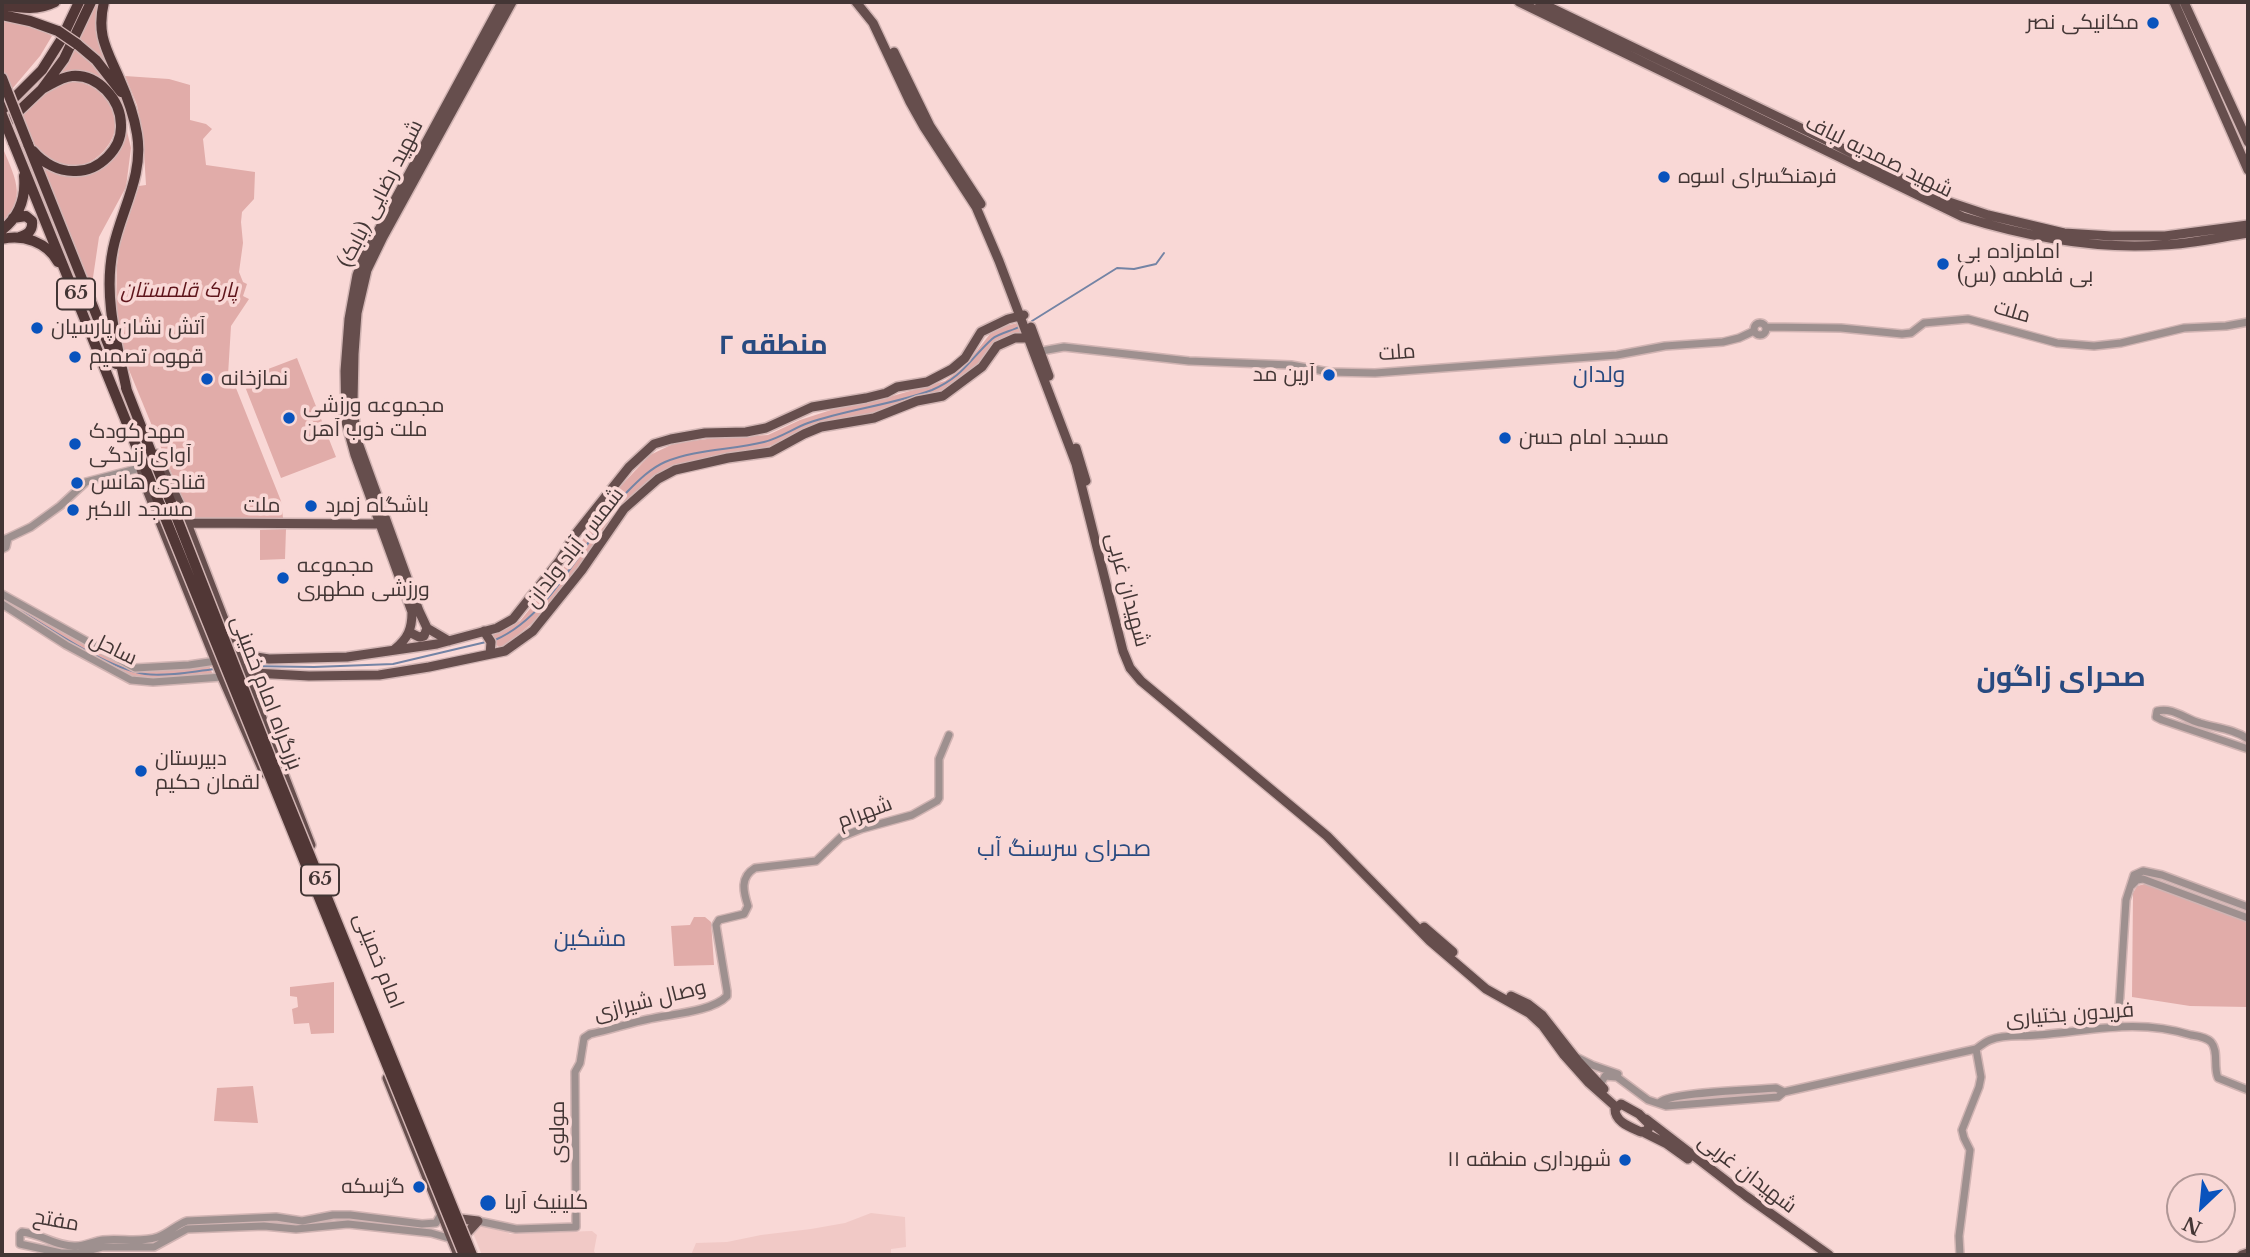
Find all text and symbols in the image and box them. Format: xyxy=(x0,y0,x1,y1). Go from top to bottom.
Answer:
place label: مکانیکی نصر xyxy=(2026,10,2139,36)
marker: مکانیکی نصر xyxy=(2145,15,2161,31)
street label: شهید صمدیه لباف xyxy=(1801,110,1957,204)
street label: شهید رضایی (بابک) xyxy=(333,116,429,272)
place label: فرهنگسرای اسوه xyxy=(1678,164,1837,190)
marker: فرهنگسرای اسوه xyxy=(1656,169,1672,185)
place label: امامزاده بی بی فاطمه (س) xyxy=(1957,239,2093,289)
marker: امامزاده بی بی فاطمه (س) xyxy=(1935,256,1951,272)
road number: 65 xyxy=(57,278,95,310)
park label: پارک قلمستان xyxy=(120,278,238,304)
street label: ملت xyxy=(1991,295,2033,329)
place label: آتش نشان پارسیان xyxy=(51,315,205,341)
marker: آتش نشان پارسیان xyxy=(29,320,45,336)
district label: منطقه ۲ xyxy=(718,329,828,363)
street label: ملت xyxy=(1378,339,1416,367)
place label: قهوه تصمیم xyxy=(89,344,204,370)
marker: قهوه تصمیم xyxy=(67,349,83,365)
place label: آرین مد xyxy=(1253,362,1315,388)
district label: ولدان xyxy=(1573,362,1625,390)
place label: نمازخانه xyxy=(221,366,288,392)
marker: آرین مد xyxy=(1321,367,1337,383)
marker: نمازخانه xyxy=(199,371,215,387)
place label: مجموعه ورزشی ملت ذوب آهن xyxy=(303,393,444,443)
marker: مجموعه ورزشی ملت ذوب آهن xyxy=(281,410,297,426)
place label: مهد کودک آوای زندگی xyxy=(89,419,192,469)
place label: مسجد امام حسن xyxy=(1519,425,1669,451)
marker: مسجد امام حسن xyxy=(1497,430,1513,446)
marker: مهد کودک آوای زندگی xyxy=(67,436,83,452)
place label: قنادی هانس xyxy=(91,470,206,496)
marker: قنادی هانس xyxy=(69,475,85,491)
street label: شمس آباد ولدان xyxy=(520,483,630,613)
street label: ملت xyxy=(243,493,281,519)
place label: باشگاه زمرد xyxy=(325,493,429,519)
place label: مسجد الاکبر xyxy=(87,497,193,523)
marker: باشگاه زمرد xyxy=(303,498,319,514)
marker: مسجد الاکبر xyxy=(65,502,81,518)
street label: شهیدان غربی xyxy=(1100,530,1154,650)
place label: مجموعه ورزشی مطهری xyxy=(297,553,430,603)
marker: مجموعه ورزشی مطهری xyxy=(275,570,291,586)
street label: بزرگراه امام خمینی xyxy=(225,612,307,774)
street label: ساحل xyxy=(85,627,141,671)
district label: صحرای زاگون xyxy=(1976,661,2146,695)
place label: دبیرستان لقمان حکیم xyxy=(155,746,260,796)
marker: دبیرستان لقمان حکیم xyxy=(133,763,149,779)
street label: شهرام xyxy=(834,792,896,834)
district label: صحرای سرسنگ آب xyxy=(977,836,1151,864)
road number: 65 xyxy=(301,864,339,895)
street label: امام خمینی xyxy=(347,909,409,1013)
district label: مشکین xyxy=(554,926,626,954)
street label: وصال شیرازی xyxy=(591,975,709,1027)
street label: فریدون بختیاری xyxy=(2005,998,2135,1032)
street label: مولوی xyxy=(545,1101,571,1163)
street label: شهیدان غربی xyxy=(1693,1129,1801,1219)
place label: شهرداری منطقه ۱۱ xyxy=(1447,1147,1611,1173)
marker: شهرداری منطقه ۱۱ xyxy=(1617,1152,1633,1168)
north arrow xyxy=(2166,1173,2236,1243)
place label: گزسکه xyxy=(341,1174,405,1200)
marker: گزسکه xyxy=(411,1179,427,1195)
place label: کلینیک آریا xyxy=(504,1190,588,1216)
marker: کلینیک آریا xyxy=(478,1193,498,1213)
street label: مفتح xyxy=(31,1205,81,1237)
text: N xyxy=(2179,1211,2206,1240)

